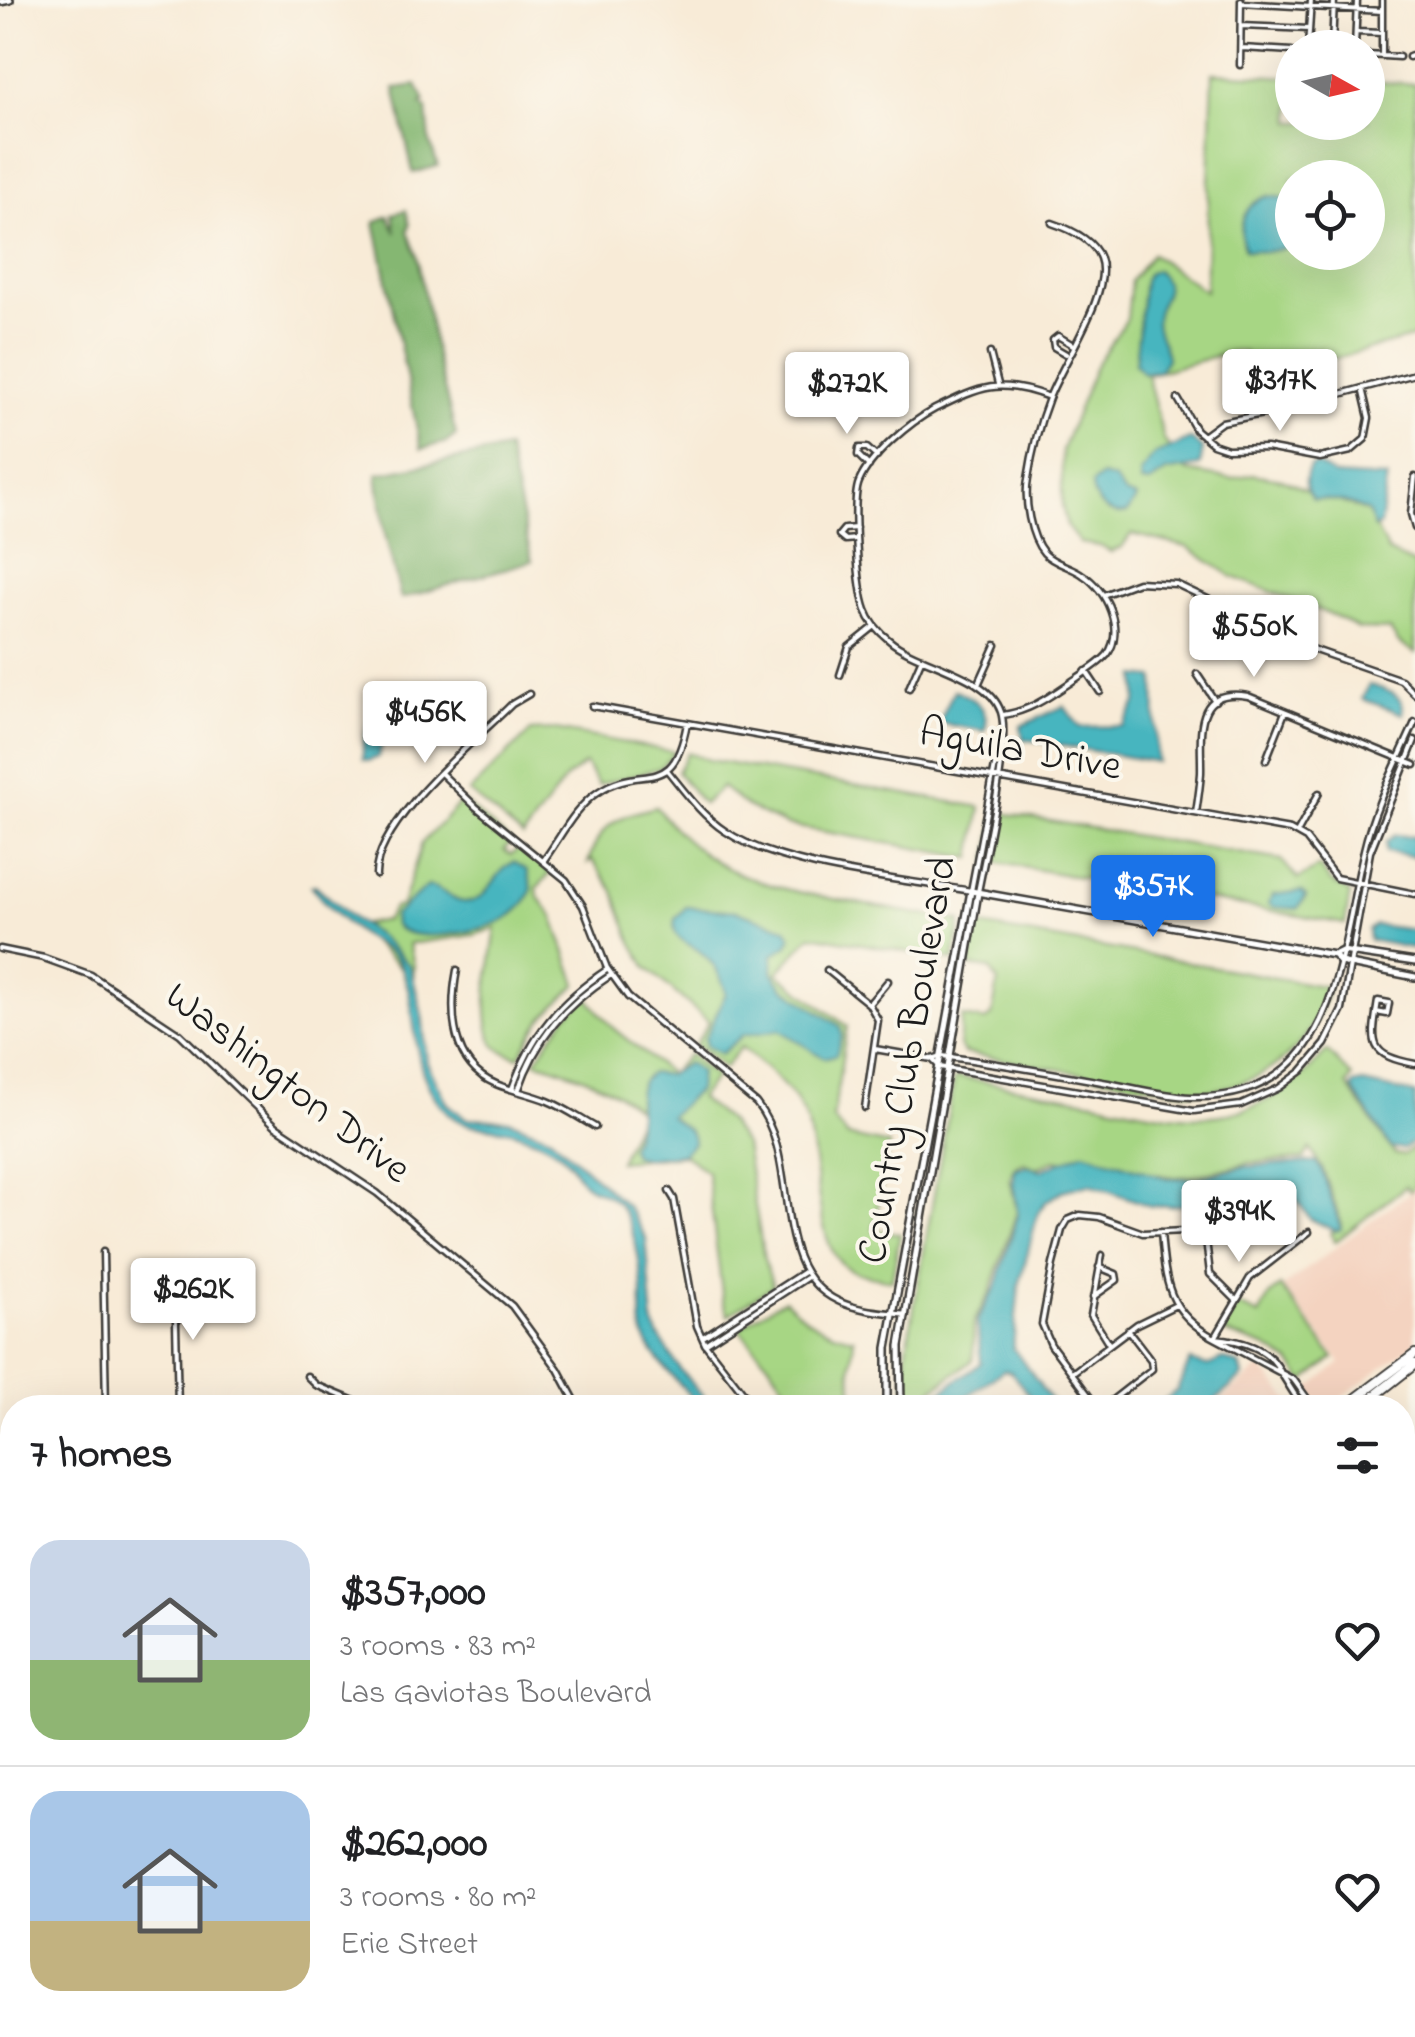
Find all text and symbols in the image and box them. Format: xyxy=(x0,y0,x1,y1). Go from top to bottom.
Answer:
north arrow xyxy=(1275,30,1385,140)
map controls xyxy=(1275,30,1385,270)
button: locate xyxy=(1275,160,1385,270)
pin: $317K xyxy=(1210,349,1350,434)
pin: $272K xyxy=(777,352,917,437)
text: $317K xyxy=(1244,358,1316,405)
text: $272K xyxy=(807,361,887,408)
pin: $550K xyxy=(1184,595,1324,680)
text: $550K xyxy=(1211,604,1297,651)
pin: $456K xyxy=(355,681,495,766)
text: $456K xyxy=(385,690,465,737)
street label: Aguila Drive xyxy=(914,703,1126,799)
street label: Country Club Boulevard xyxy=(843,852,975,1268)
pin: $357K xyxy=(1083,855,1223,940)
text: $357K xyxy=(1113,864,1193,911)
street label: Washington Drive xyxy=(151,968,424,1200)
pin: $394K xyxy=(1169,1180,1309,1265)
text: $394K xyxy=(1204,1189,1274,1236)
pin: $262K xyxy=(123,1258,263,1343)
text: $262K xyxy=(153,1267,233,1314)
text: 7 homes xyxy=(30,1425,172,1486)
icon: filters xyxy=(1330,1428,1385,1483)
text: $357,000 xyxy=(340,1563,486,1624)
icon: home xyxy=(110,1580,230,1700)
icon: heart xyxy=(1330,1613,1385,1668)
text: 3 rooms · 83 m² xyxy=(340,1624,536,1671)
text: Las Gaviotas Boulevard xyxy=(340,1671,651,1718)
text: $262,000 xyxy=(340,1814,487,1875)
icon: home xyxy=(110,1831,230,1951)
icon: heart xyxy=(1330,1864,1385,1919)
text: 3 rooms · 80 m² xyxy=(340,1875,537,1922)
text: Erie Street xyxy=(340,1922,478,1969)

